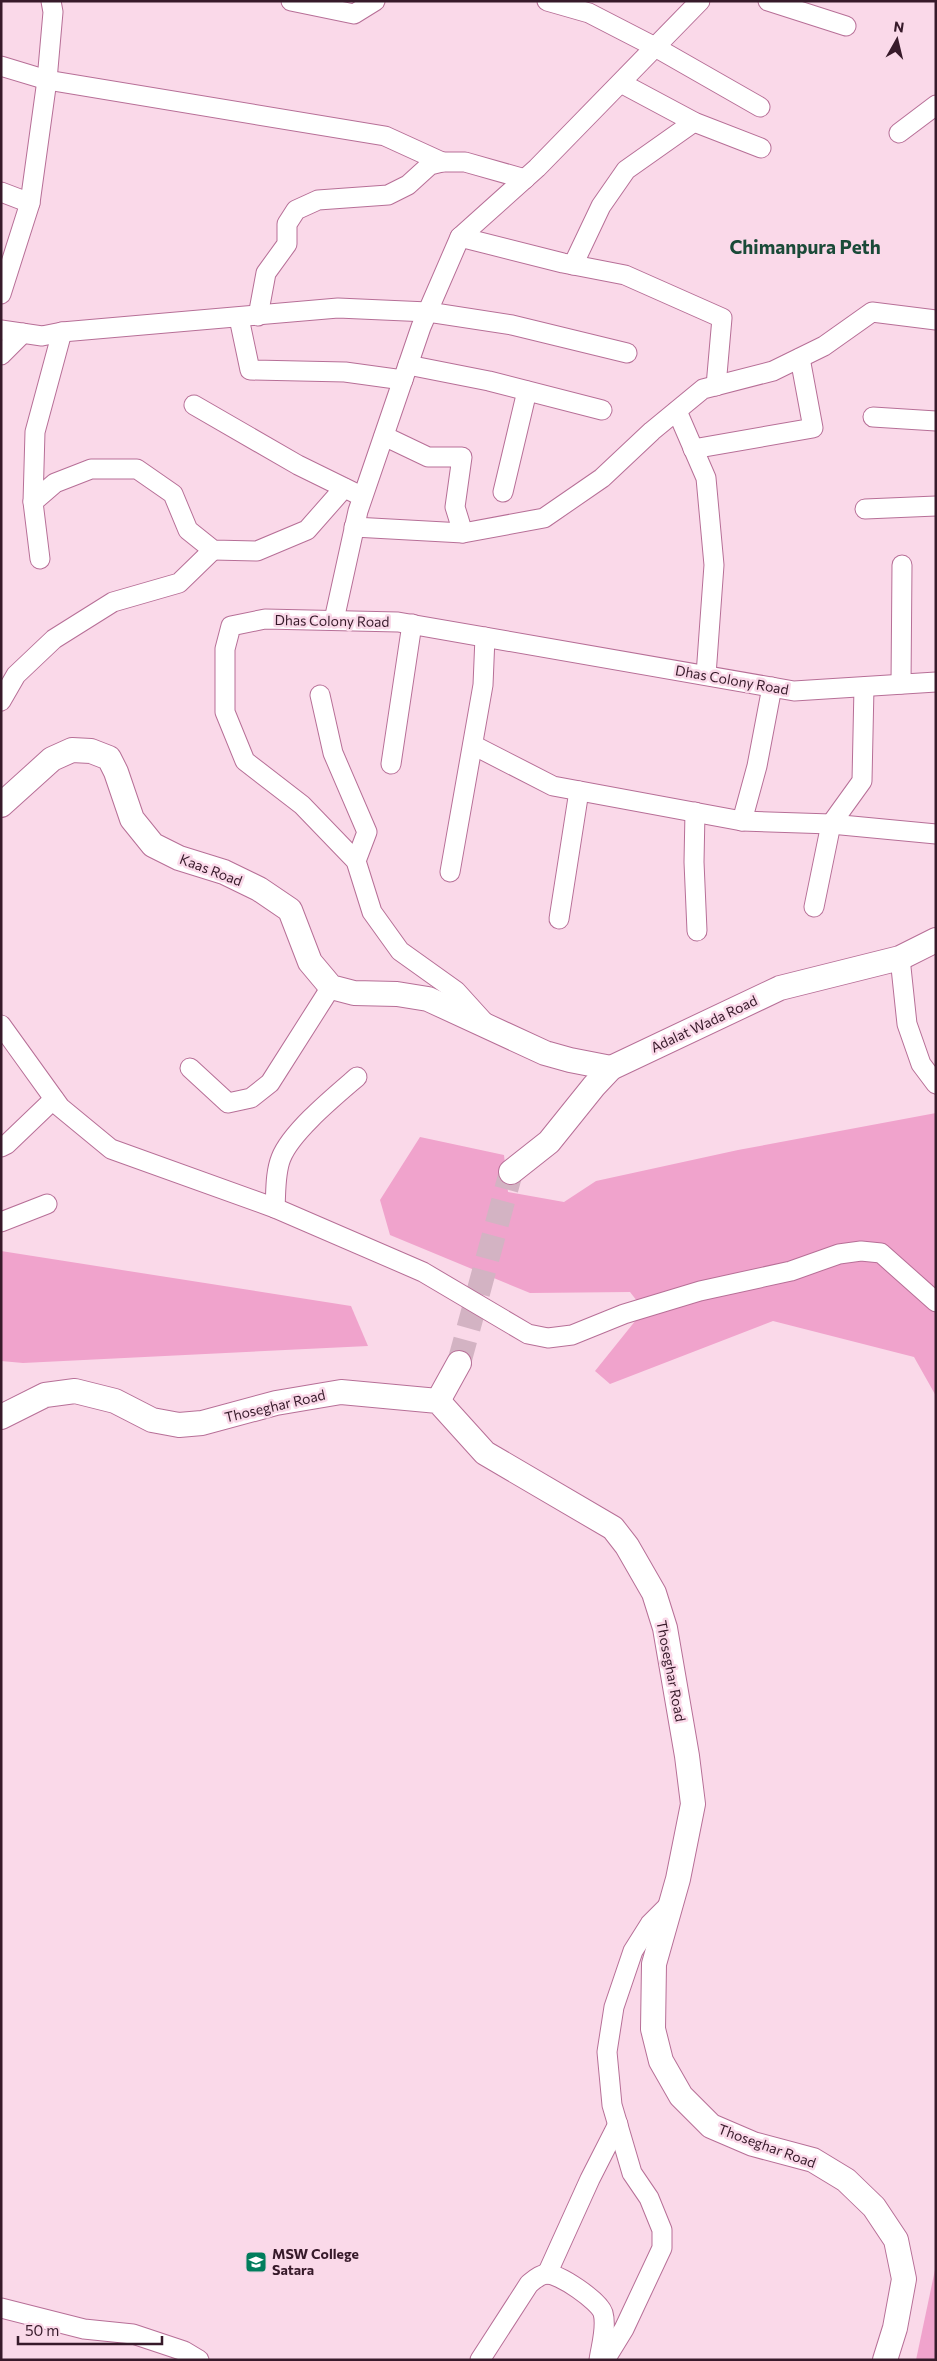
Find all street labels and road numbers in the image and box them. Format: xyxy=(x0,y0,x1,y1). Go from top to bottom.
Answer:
street label: Dhas Colony Road xyxy=(274,611,390,630)
street label: Dhas Colony Road xyxy=(674,661,790,698)
street label: Kaas Road xyxy=(177,850,245,889)
street label: Adalat Wada Road xyxy=(648,991,760,1056)
street label: Thoseghar Road xyxy=(223,1386,327,1425)
street label: Thoseghar Road xyxy=(653,1619,690,1723)
street label: Thoseghar Road xyxy=(716,2120,818,2171)

